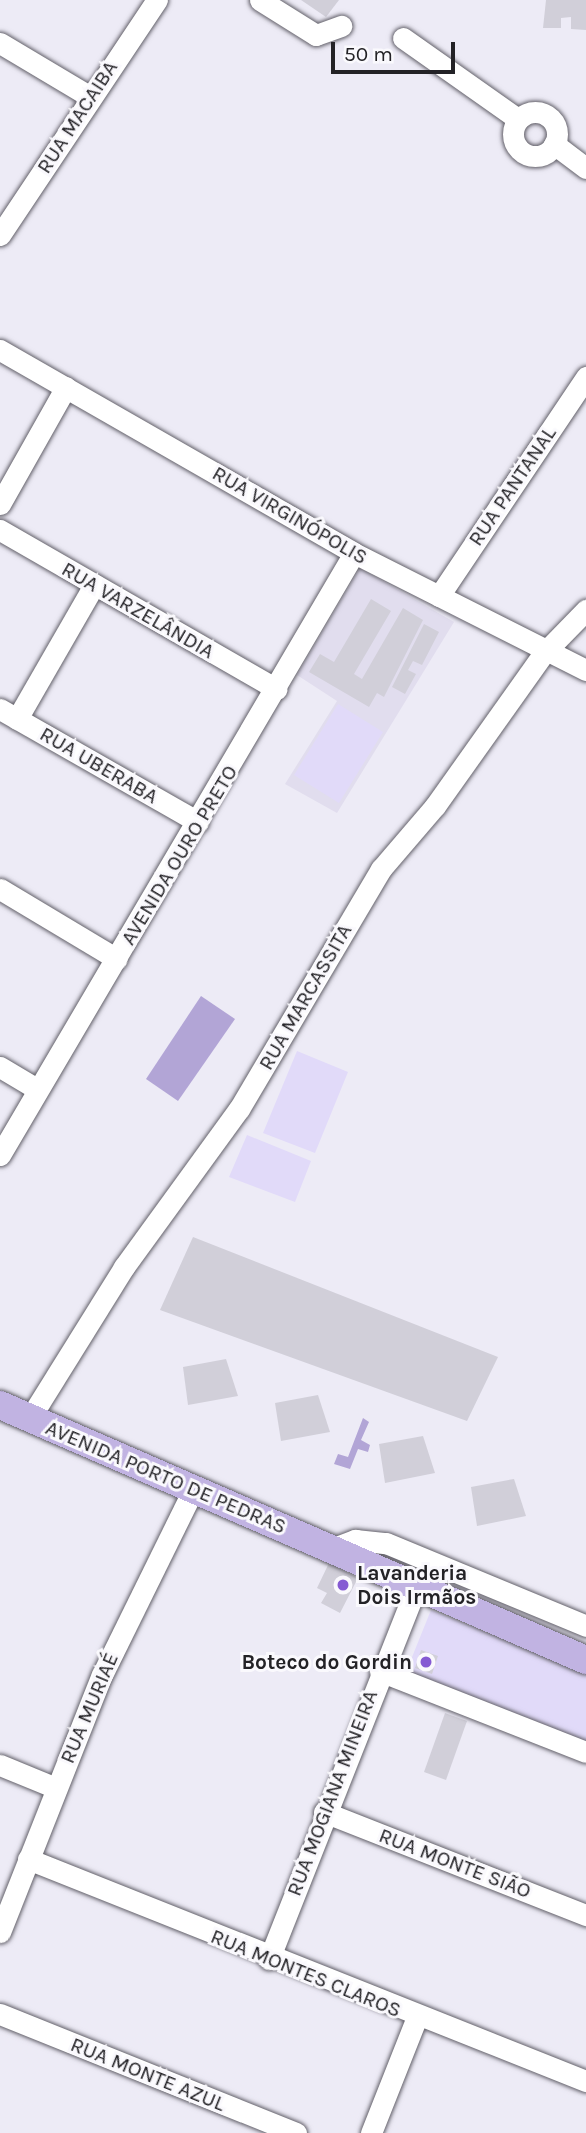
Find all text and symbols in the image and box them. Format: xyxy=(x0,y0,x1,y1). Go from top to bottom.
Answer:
scale bar xyxy=(334,28,458,72)
text: 50 m xyxy=(344,42,393,66)
street label: RUA MACAIBA xyxy=(31,56,123,178)
street label: RUA PANTANAL xyxy=(463,421,561,551)
street label: RUA VIRGINÓPOLIS xyxy=(208,460,372,570)
street label: RUA VARZELÂNDIA xyxy=(57,556,219,664)
street label: RUA UBERABA xyxy=(35,721,163,809)
street label: AVENIDA OURO PRETO xyxy=(115,761,243,949)
street label: RUA MARCASSITA xyxy=(253,920,357,1074)
street label: AVENIDA PORTO DE PEDRAS xyxy=(42,1415,290,1539)
place label: Lavanderia Dois Irmãos xyxy=(357,1560,476,1610)
marker: Lavanderia Dois Irmãos xyxy=(335,1577,351,1593)
street label: RUA MURIAÉ xyxy=(54,1649,124,1767)
place label: Boteco do Gordin xyxy=(241,1649,412,1675)
marker: Boteco do Gordin xyxy=(418,1654,434,1670)
street label: RUA MOGIANA MINEIRA xyxy=(281,1686,383,1900)
street label: RUA MONTE SIÃO xyxy=(375,1822,535,1904)
street label: RUA MONTES CLAROS xyxy=(207,1923,405,2023)
street label: RUA MONTE AZUL xyxy=(67,2031,229,2117)

